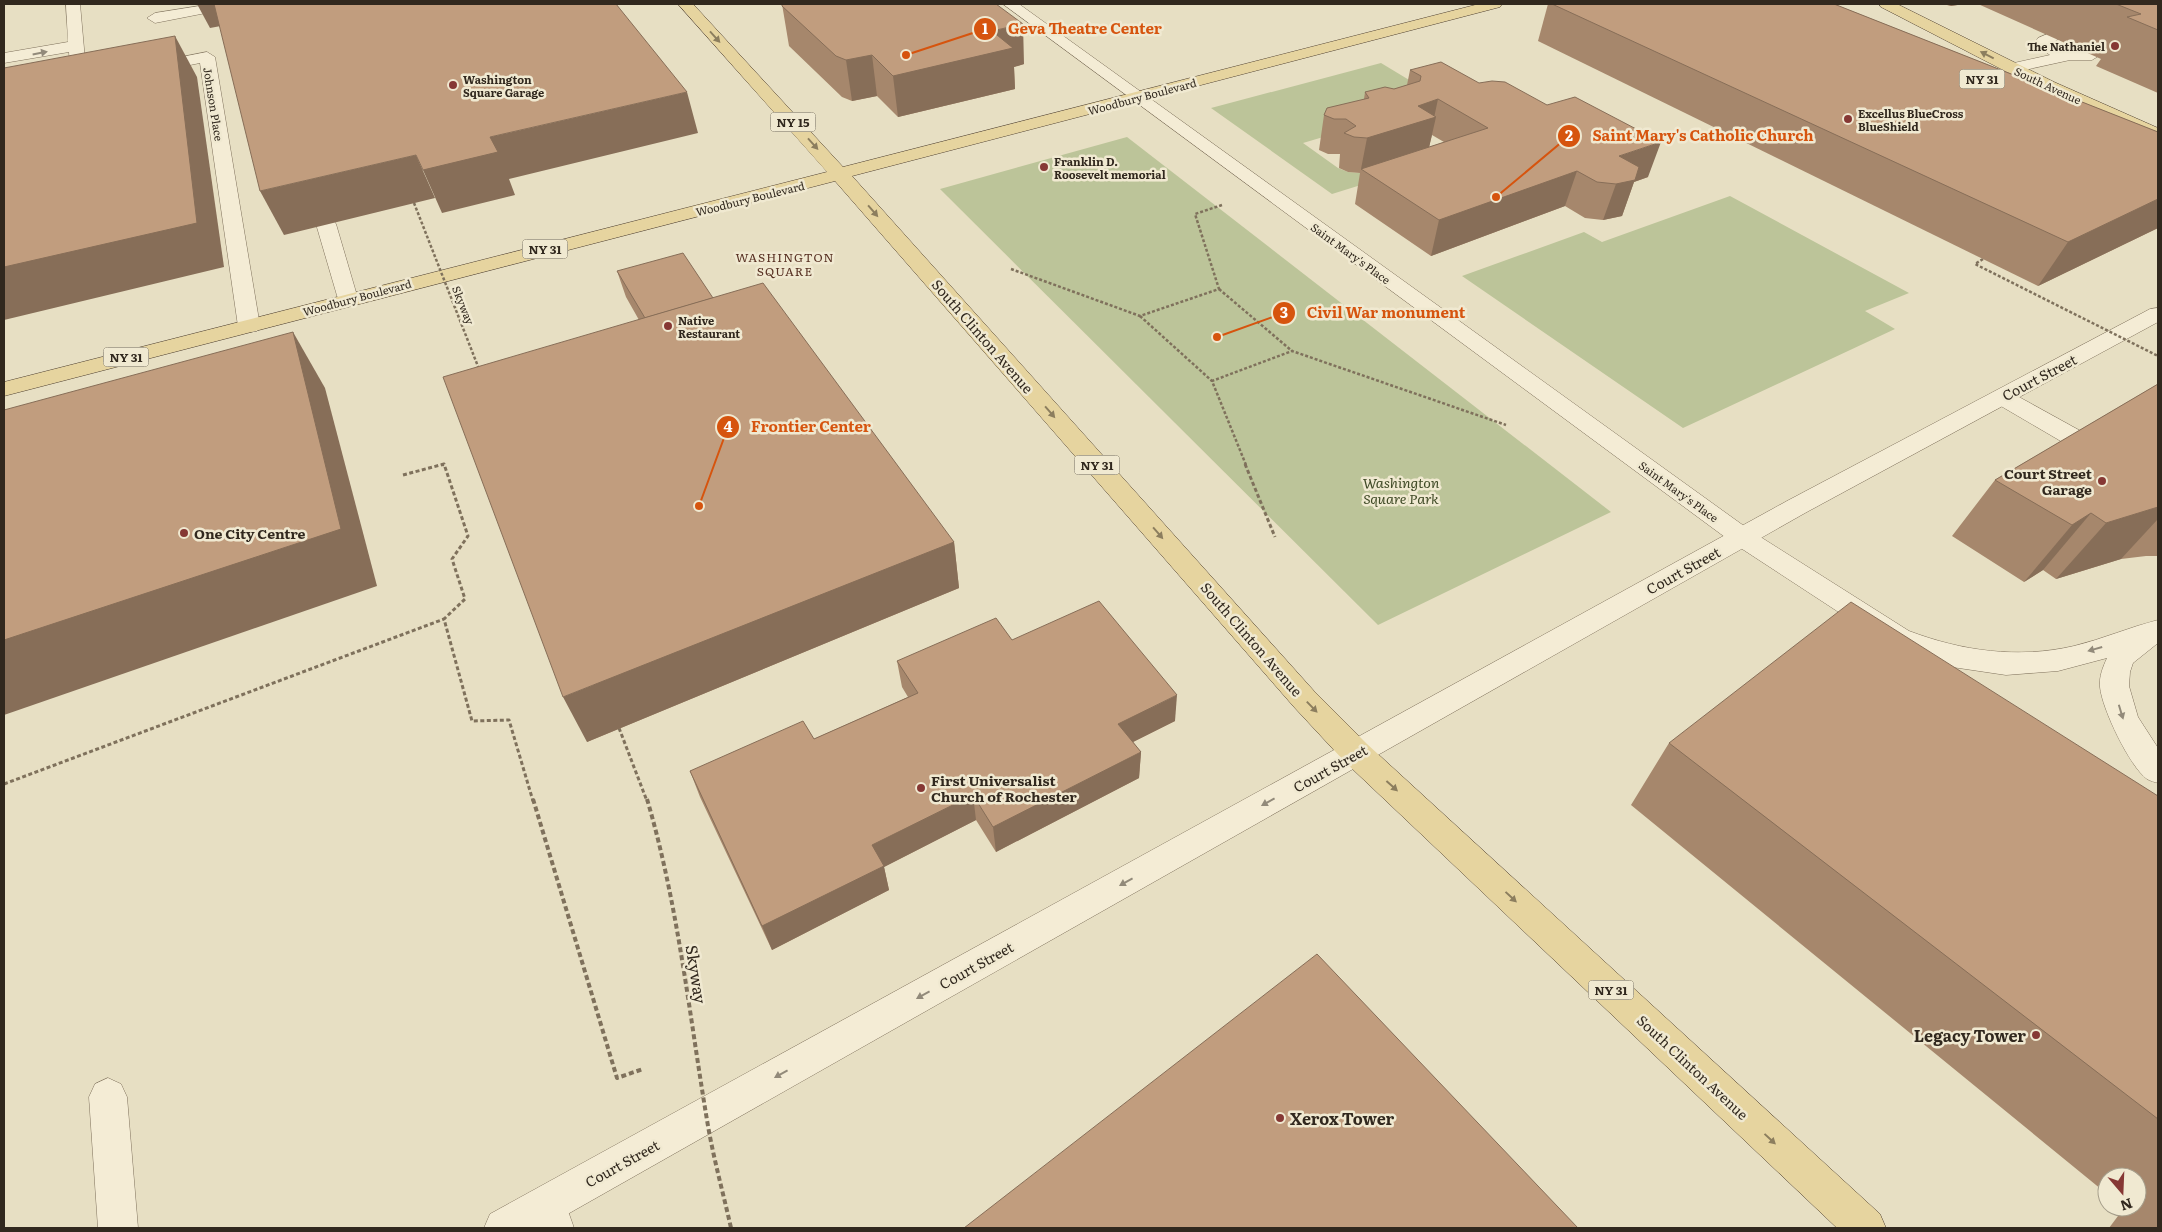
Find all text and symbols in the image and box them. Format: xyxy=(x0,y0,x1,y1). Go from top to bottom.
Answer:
callout: Geva Theatre Center xyxy=(973,14,1172,44)
text: 1 xyxy=(982,16,988,39)
text: Geva Theatre Center xyxy=(1008,16,1162,39)
one-way arrow xyxy=(709,30,721,42)
place label: The Nathaniel xyxy=(2027,38,2105,54)
marker: The Nathaniel xyxy=(2109,40,2121,52)
one-way arrow xyxy=(32,48,48,56)
one-way arrow xyxy=(1979,51,1994,60)
street label: South Avenue xyxy=(2012,62,2084,108)
street label: Johnson Place xyxy=(200,66,228,142)
road number: NY 31 xyxy=(1960,70,2004,88)
place label: Washington Square Garage xyxy=(463,71,544,100)
street label: Woodbury Boulevard xyxy=(1086,74,1198,118)
marker: Washington Square Garage xyxy=(447,79,459,91)
place label: Excellus BlueCross BlueShield xyxy=(1858,105,1964,134)
road number: NY 15 xyxy=(770,112,816,132)
marker: Excellus BlueCross BlueShield xyxy=(1842,113,1854,125)
callout: Saint Mary's Catholic Church xyxy=(1557,121,1823,151)
text: 2 xyxy=(1565,123,1573,146)
text: Saint Mary's Catholic Church xyxy=(1592,123,1814,146)
one-way arrow xyxy=(807,138,819,150)
place label: Franklin D. Roosevelt memorial xyxy=(1054,153,1166,182)
marker: Franklin D. Roosevelt memorial xyxy=(1038,161,1050,173)
street label: Woodbury Boulevard xyxy=(694,177,806,219)
one-way arrow xyxy=(867,205,879,217)
street label: Saint Mary's Place xyxy=(1308,219,1394,287)
road number: NY 31 xyxy=(522,240,568,258)
district label: WASHINGTON SQUARE xyxy=(735,248,835,280)
street label: Woodbury Boulevard xyxy=(301,275,413,319)
street label: South Clinton Avenue xyxy=(928,275,1038,397)
street label: Skyway xyxy=(449,283,479,327)
callout: Civil War monument xyxy=(1272,298,1475,328)
text: 3 xyxy=(1280,300,1288,323)
text: Civil War monument xyxy=(1307,300,1466,323)
place label: Native Restaurant xyxy=(678,312,740,341)
marker: Native Restaurant xyxy=(662,320,674,332)
road number: NY 31 xyxy=(104,348,148,367)
street label: Court Street xyxy=(1998,349,2080,405)
one-way arrow xyxy=(1044,405,1056,417)
callout: Frontier Center xyxy=(716,412,881,442)
text: 4 xyxy=(723,414,733,437)
text: Frontier Center xyxy=(751,414,871,437)
road number: NY 31 xyxy=(1074,456,1120,474)
street label: Saint Mary's Place xyxy=(1636,457,1722,525)
place label: Court Street Garage xyxy=(2004,463,2093,499)
park label: Washington Square Park xyxy=(1363,472,1440,508)
marker: Court Street Garage xyxy=(2096,475,2108,487)
place label: One City Centre xyxy=(194,523,306,543)
marker: One City Centre xyxy=(178,527,190,539)
one-way arrow xyxy=(1152,527,1164,539)
street label: Court Street xyxy=(1642,541,1724,599)
street label: South Clinton Avenue xyxy=(1197,578,1307,700)
one-way arrow xyxy=(2087,645,2102,653)
one-way arrow xyxy=(1306,701,1318,713)
one-way arrow xyxy=(2118,704,2125,719)
street label: Court Street xyxy=(1289,739,1371,797)
place label: First Universalist Church of Rochester xyxy=(931,770,1077,806)
one-way arrow xyxy=(1386,780,1398,792)
marker: First Universalist Church of Rochester xyxy=(915,782,927,794)
one-way arrow xyxy=(1261,798,1275,807)
one-way arrow xyxy=(1120,877,1133,886)
one-way arrow xyxy=(1505,891,1517,903)
street label: Court Street xyxy=(935,936,1017,994)
street label: Skyway xyxy=(681,943,714,1006)
road number: NY 31 xyxy=(1588,980,1634,1000)
one-way arrow xyxy=(916,991,931,999)
street label: South Clinton Avenue xyxy=(1633,1010,1753,1124)
place label: Legacy Tower xyxy=(1914,1023,2026,1047)
marker: Legacy Tower xyxy=(2030,1029,2042,1041)
one-way arrow xyxy=(774,1070,789,1078)
place label: Xerox Tower xyxy=(1290,1106,1395,1130)
marker: Xerox Tower xyxy=(1274,1112,1286,1124)
one-way arrow xyxy=(1764,1133,1776,1145)
street label: Court Street xyxy=(581,1134,663,1192)
north arrow xyxy=(2097,1167,2147,1217)
text: N xyxy=(2118,1194,2135,1217)

